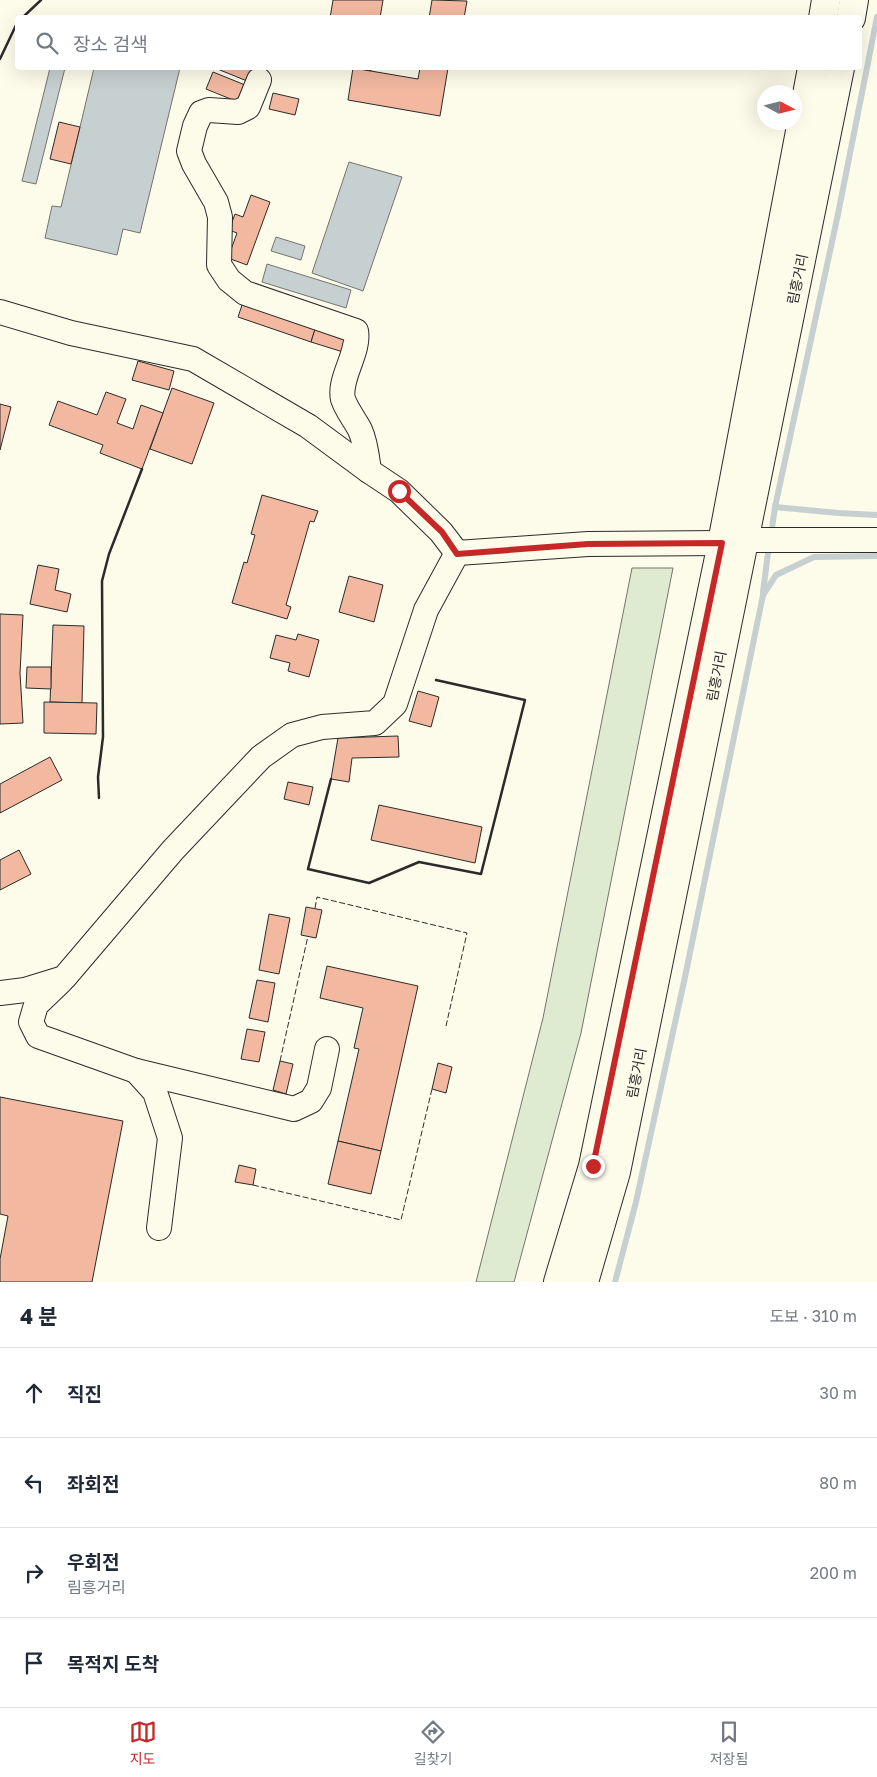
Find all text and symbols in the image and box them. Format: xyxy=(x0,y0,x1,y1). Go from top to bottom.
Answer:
search box xyxy=(15,15,862,70)
icon: search xyxy=(33,29,61,57)
text: 장소 검색 xyxy=(73,32,148,55)
north arrow xyxy=(757,85,802,130)
street label: 림흥거리 xyxy=(783,252,811,306)
route start xyxy=(388,480,411,503)
street label: 림흥거리 xyxy=(703,649,729,703)
street label: 림흥거리 xyxy=(623,1046,649,1100)
route end xyxy=(582,1155,605,1178)
text: 4 분 xyxy=(20,1303,58,1329)
text: 도보 · 310 m xyxy=(770,1306,857,1326)
icon: ahead xyxy=(20,1379,48,1407)
text: 직진 xyxy=(67,1382,102,1405)
text: 30 m xyxy=(820,1383,857,1403)
icon: left xyxy=(20,1469,48,1497)
text: 좌회전 xyxy=(67,1472,119,1495)
text: 80 m xyxy=(819,1473,857,1493)
text: 우회전 xyxy=(67,1550,119,1573)
icon: right xyxy=(20,1559,48,1587)
text: 200 m xyxy=(810,1563,857,1583)
text: 림흥거리 xyxy=(67,1577,126,1597)
icon: arrive xyxy=(20,1649,48,1677)
text: 목적지 도착 xyxy=(67,1652,159,1675)
tab: 지도 xyxy=(129,1718,157,1768)
tab: 길찾기 xyxy=(414,1718,452,1768)
tab: 저장됨 xyxy=(710,1718,748,1768)

